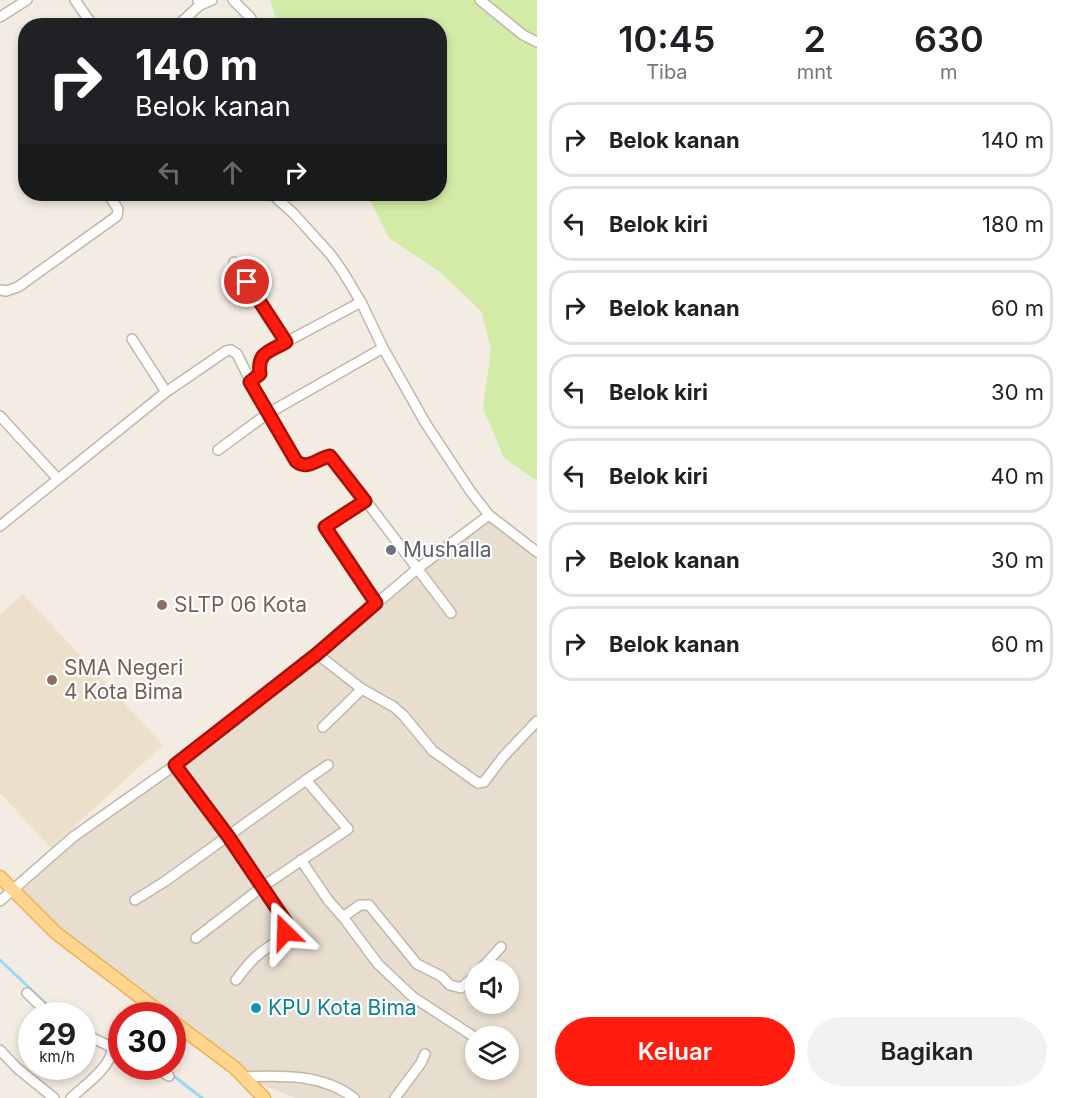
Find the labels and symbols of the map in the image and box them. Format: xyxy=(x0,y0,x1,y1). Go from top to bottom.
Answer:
pin xyxy=(221,256,272,307)
place label: Mushalla xyxy=(403,537,492,562)
marker: Mushalla xyxy=(384,543,398,557)
place label: SLTP 06 Kota xyxy=(174,592,307,617)
marker: SLTP 06 Kota xyxy=(155,598,169,612)
place label: SMA Negeri 4 Kota Bima xyxy=(64,655,183,704)
marker: SMA Negeri 4 Kota Bima xyxy=(45,673,59,687)
position arrow xyxy=(253,900,317,964)
place label: KPU Kota Bima xyxy=(268,995,417,1020)
marker: KPU Kota Bima xyxy=(249,1001,263,1015)
speed limit sign: 30 xyxy=(108,1002,186,1080)

